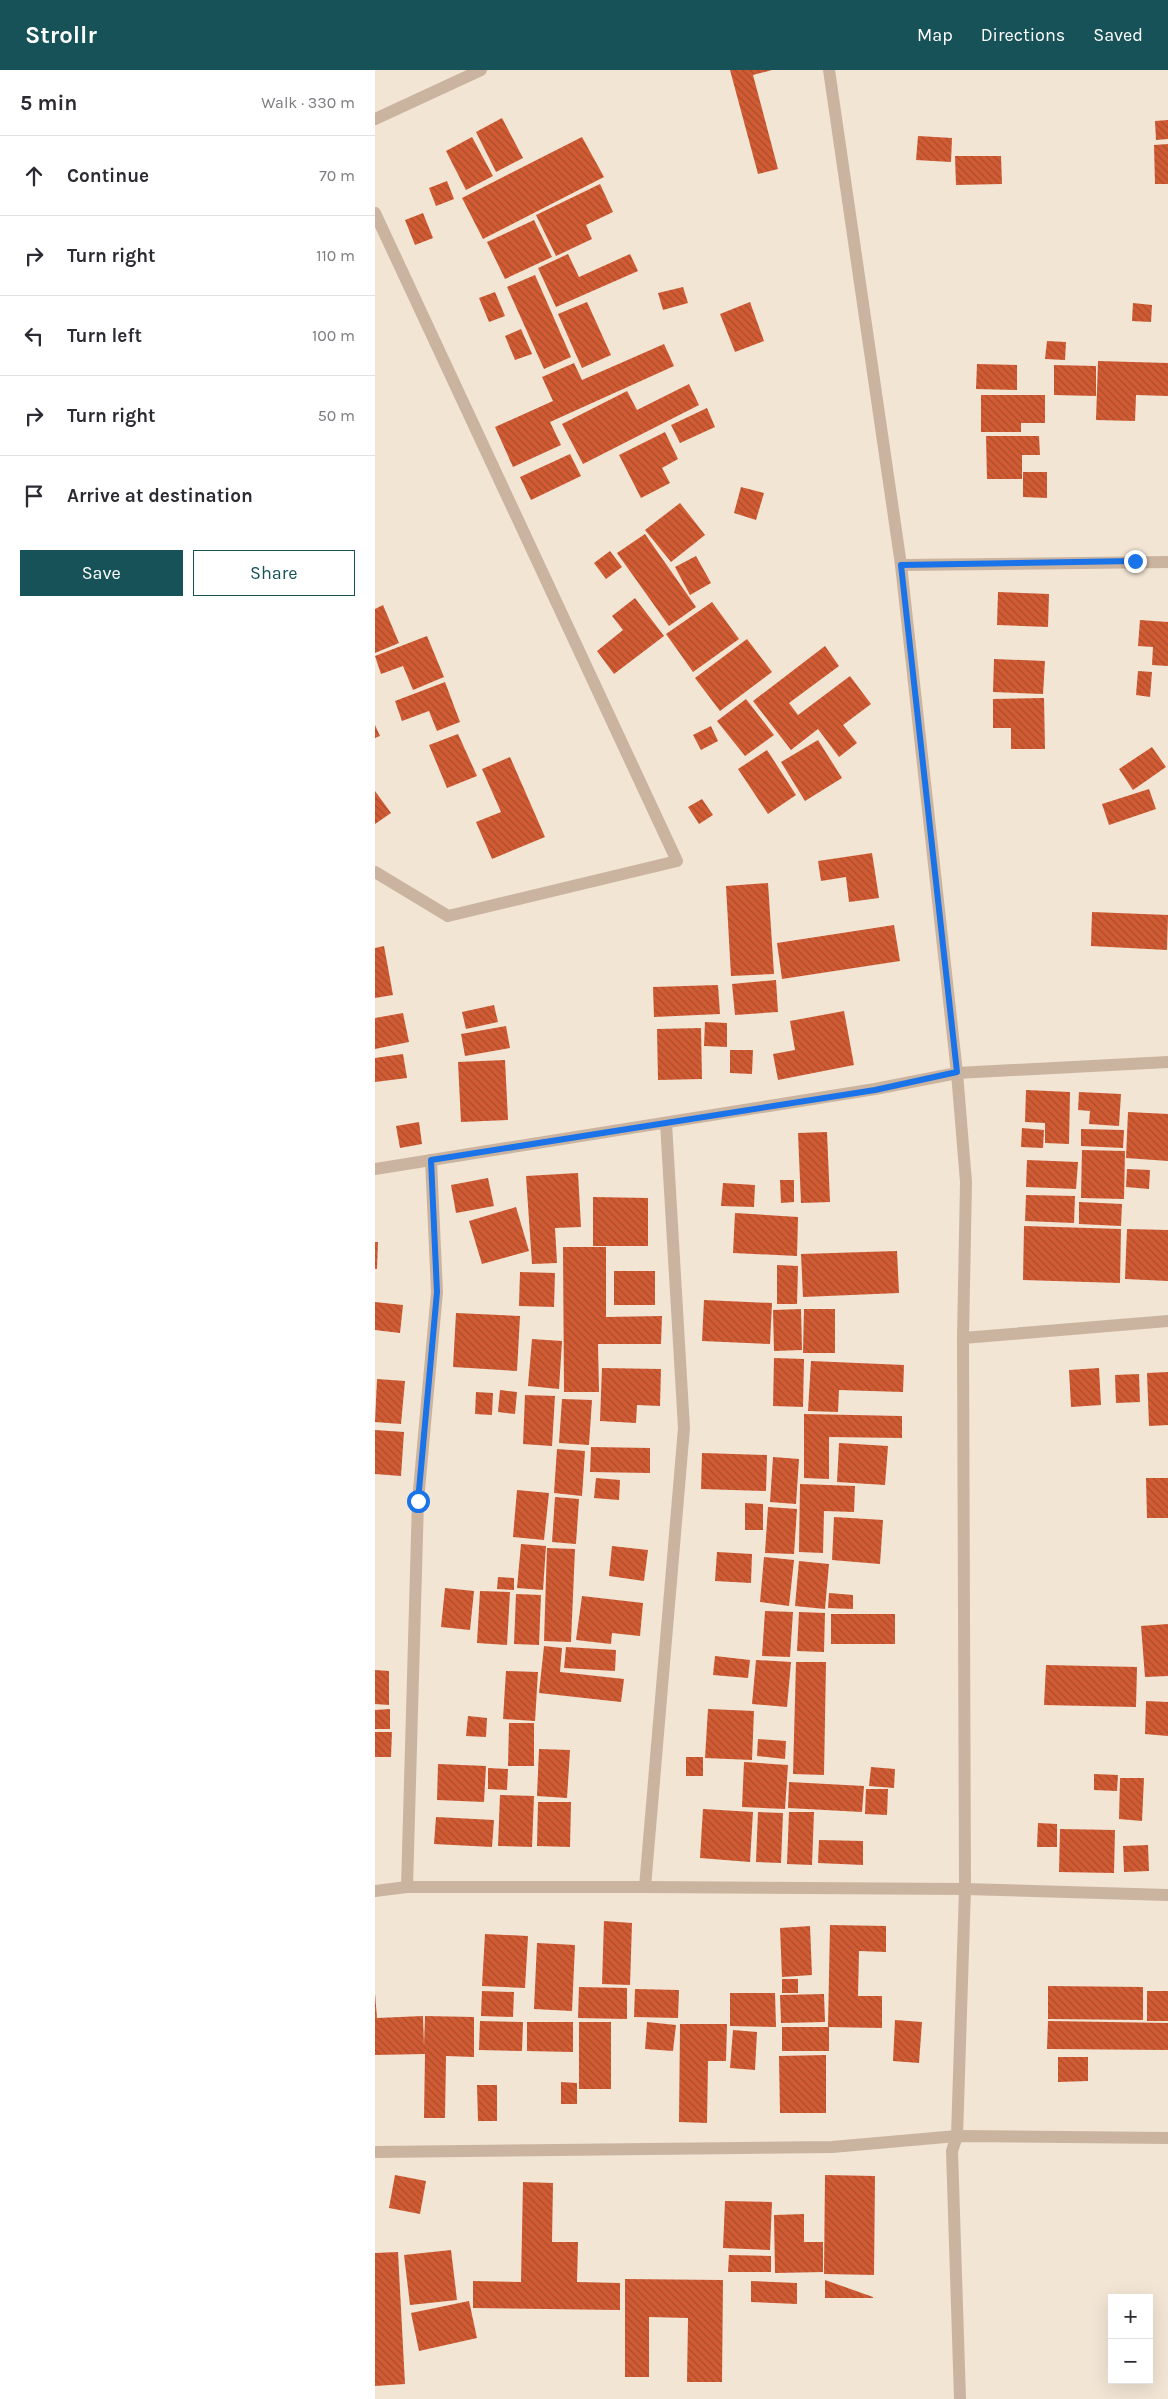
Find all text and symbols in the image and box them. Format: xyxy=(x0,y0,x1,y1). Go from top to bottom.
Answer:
text: Strollr xyxy=(25,21,97,49)
text: Map xyxy=(917,24,953,46)
text: Directions xyxy=(981,24,1065,46)
text: Saved xyxy=(1093,24,1143,46)
text: 5 min xyxy=(20,91,77,115)
text: Walk · 330 m xyxy=(261,93,355,112)
icon: ahead xyxy=(20,162,48,190)
text: Continue xyxy=(67,165,149,187)
text: 70 m xyxy=(319,166,355,185)
icon: right xyxy=(20,242,48,270)
text: Turn right xyxy=(67,245,156,267)
text: 110 m xyxy=(316,246,355,265)
icon: left xyxy=(20,322,48,350)
text: Turn left xyxy=(67,325,142,347)
text: 100 m xyxy=(312,326,355,345)
icon: right xyxy=(20,402,48,430)
text: Turn right xyxy=(67,405,156,427)
text: 50 m xyxy=(318,406,355,425)
icon: arrive xyxy=(20,482,48,510)
text: Arrive at destination xyxy=(67,485,253,507)
button: Save xyxy=(20,550,183,596)
button: Share xyxy=(193,550,355,596)
route end xyxy=(1124,550,1147,573)
route start xyxy=(407,1490,430,1513)
map controls xyxy=(1108,2294,1153,2384)
button: + xyxy=(1108,2294,1153,2339)
button: − xyxy=(1108,2339,1153,2384)

